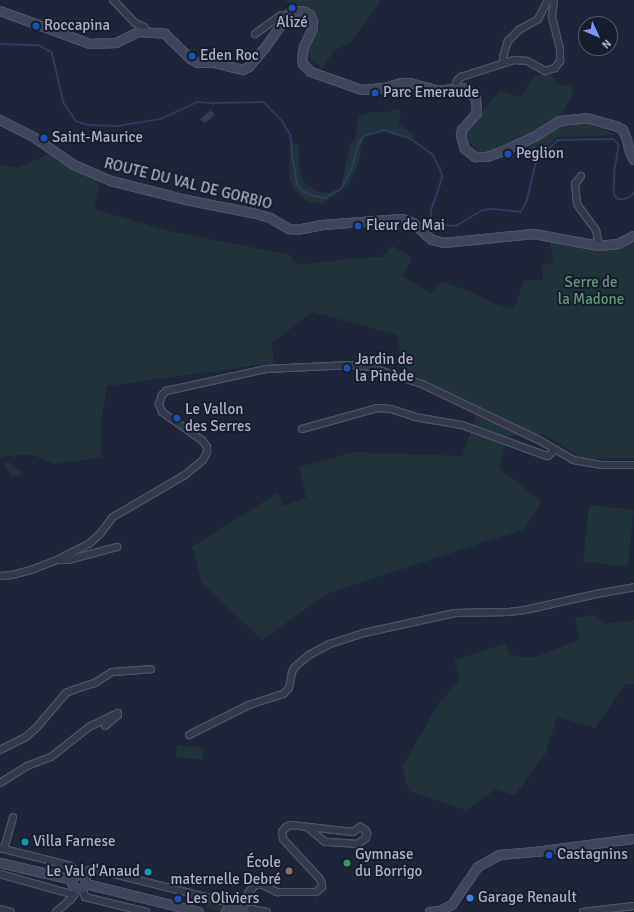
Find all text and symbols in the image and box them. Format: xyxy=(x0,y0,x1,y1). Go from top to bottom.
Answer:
marker: Alizé xyxy=(287,3,297,13)
place label: Alizé xyxy=(276,14,308,32)
north arrow xyxy=(578,16,618,56)
place label: Roccapina xyxy=(44,17,110,35)
marker: Roccapina xyxy=(31,21,41,31)
text: N xyxy=(599,37,614,51)
place label: Eden Roc xyxy=(200,47,259,65)
marker: Eden Roc xyxy=(187,51,197,61)
place label: Parc Emeraude xyxy=(383,84,479,102)
marker: Parc Emeraude xyxy=(370,88,380,98)
place label: Saint-Maurice xyxy=(52,129,143,147)
marker: Saint-Maurice xyxy=(39,133,49,143)
place label: Peglion xyxy=(516,145,564,163)
marker: Peglion xyxy=(503,149,513,159)
street label: ROUTE DU VAL DE GORBIO xyxy=(102,154,274,214)
place label: Fleur de Mai xyxy=(366,217,445,235)
marker: Fleur de Mai xyxy=(353,221,363,231)
park label: Serre de la Madone xyxy=(558,273,624,308)
place label: Jardin de la Pinède xyxy=(355,350,414,385)
marker: Jardin de la Pinède xyxy=(342,363,352,373)
place label: Le Vallon des Serres xyxy=(185,400,251,435)
marker: Le Vallon des Serres xyxy=(172,413,182,423)
place label: Villa Farnese xyxy=(33,833,115,851)
marker: Villa Farnese xyxy=(20,837,30,847)
place label: Gymnase du Borrigo xyxy=(355,845,422,880)
place label: Castagnins xyxy=(557,846,628,864)
marker: Castagnins xyxy=(544,850,554,860)
place label: École maternelle Debré xyxy=(171,853,281,888)
marker: Gymnase du Borrigo xyxy=(342,858,352,868)
place label: Le Val d'Anaud xyxy=(46,863,140,881)
marker: École maternelle Debré xyxy=(284,866,294,876)
marker: Le Val d'Anaud xyxy=(143,867,153,877)
place label: Garage Renault xyxy=(478,889,577,907)
place label: Les Oliviers xyxy=(186,890,259,908)
marker: Garage Renault xyxy=(465,893,475,903)
marker: Les Oliviers xyxy=(173,894,183,904)

